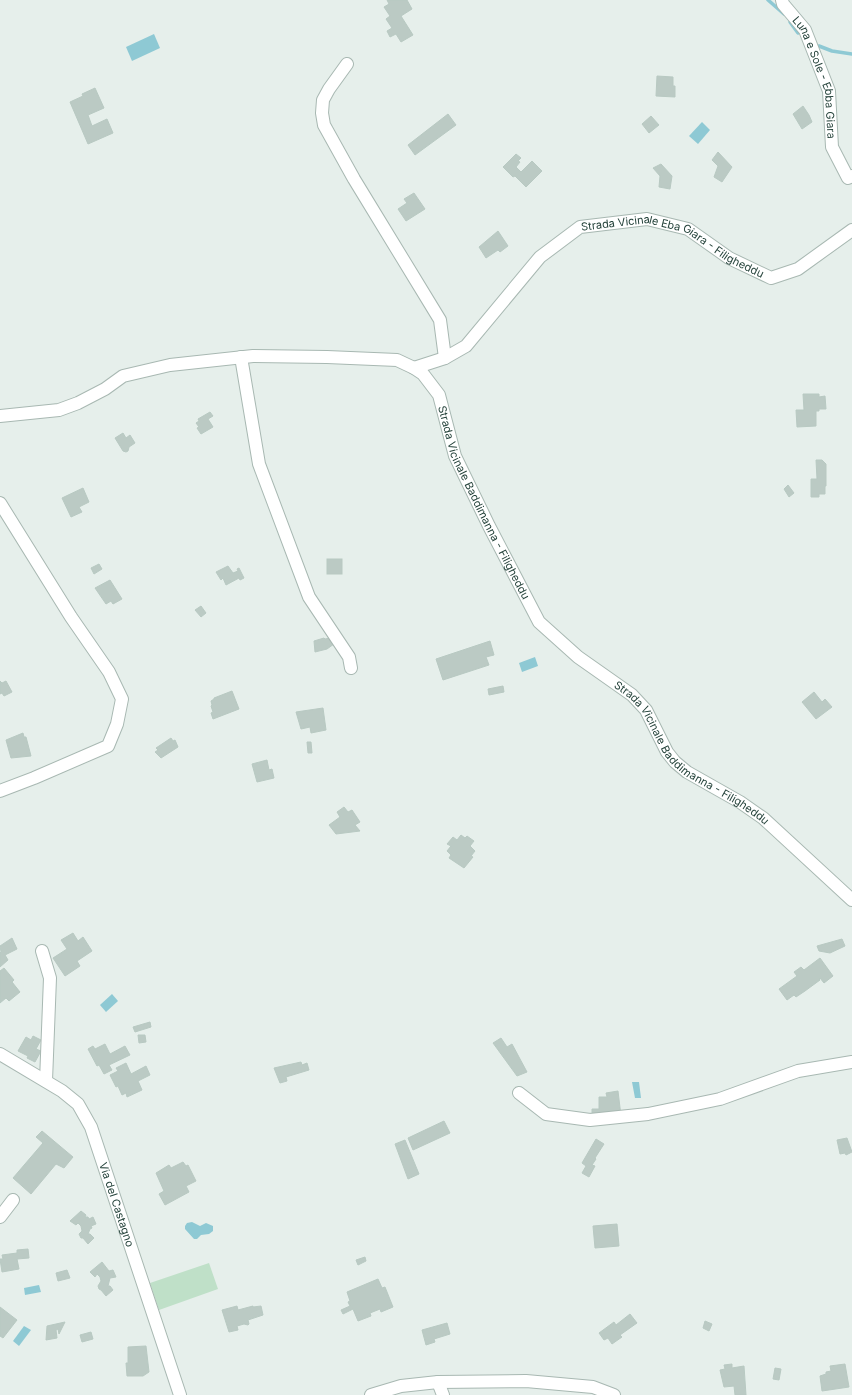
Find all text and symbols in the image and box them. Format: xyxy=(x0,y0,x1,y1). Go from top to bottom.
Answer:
street label: Luna e Sole - Ebba Giara xyxy=(790,14,839,139)
street label: Strada Vicinale Eba Giara - Filigheddu xyxy=(580,212,766,281)
street label: Strada Vicinale Baddimanna - Filigheddu xyxy=(435,404,533,602)
street label: Strada Vicinale Baddimanna - Filigheddu xyxy=(611,678,772,827)
street label: Via del Castagno xyxy=(96,1161,137,1249)

